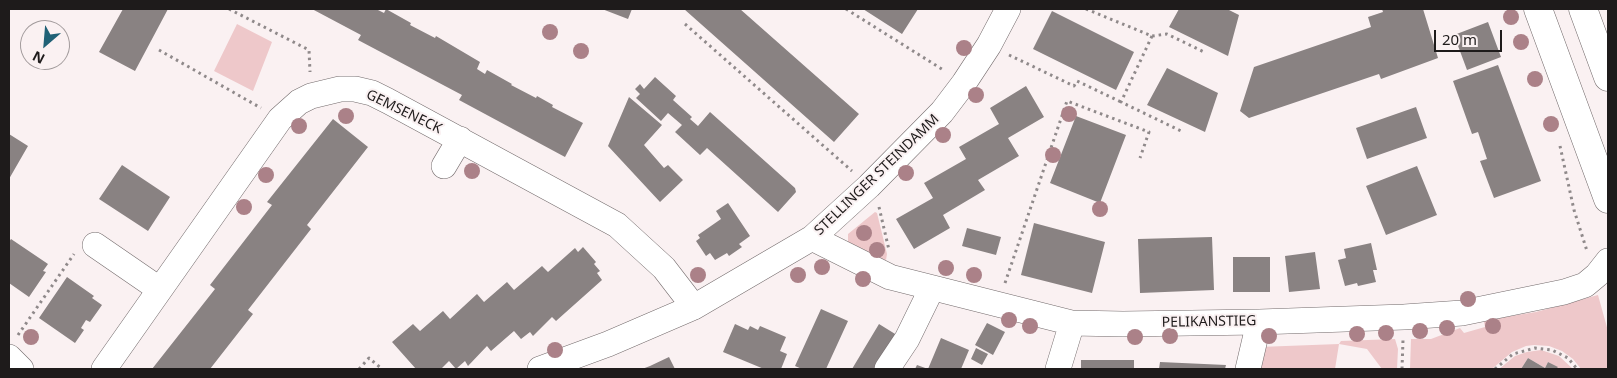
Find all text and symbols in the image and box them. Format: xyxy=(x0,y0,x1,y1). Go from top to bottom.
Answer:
north arrow xyxy=(20,20,70,70)
scale bar xyxy=(1437,20,1504,52)
text: 20 m xyxy=(1442,29,1477,49)
text: N xyxy=(29,47,48,69)
street label: GEMSENECK xyxy=(363,86,445,138)
street label: STELLINGER STEINDAMM xyxy=(811,111,943,239)
street label: PELIKANSTIEG xyxy=(1161,313,1257,331)

